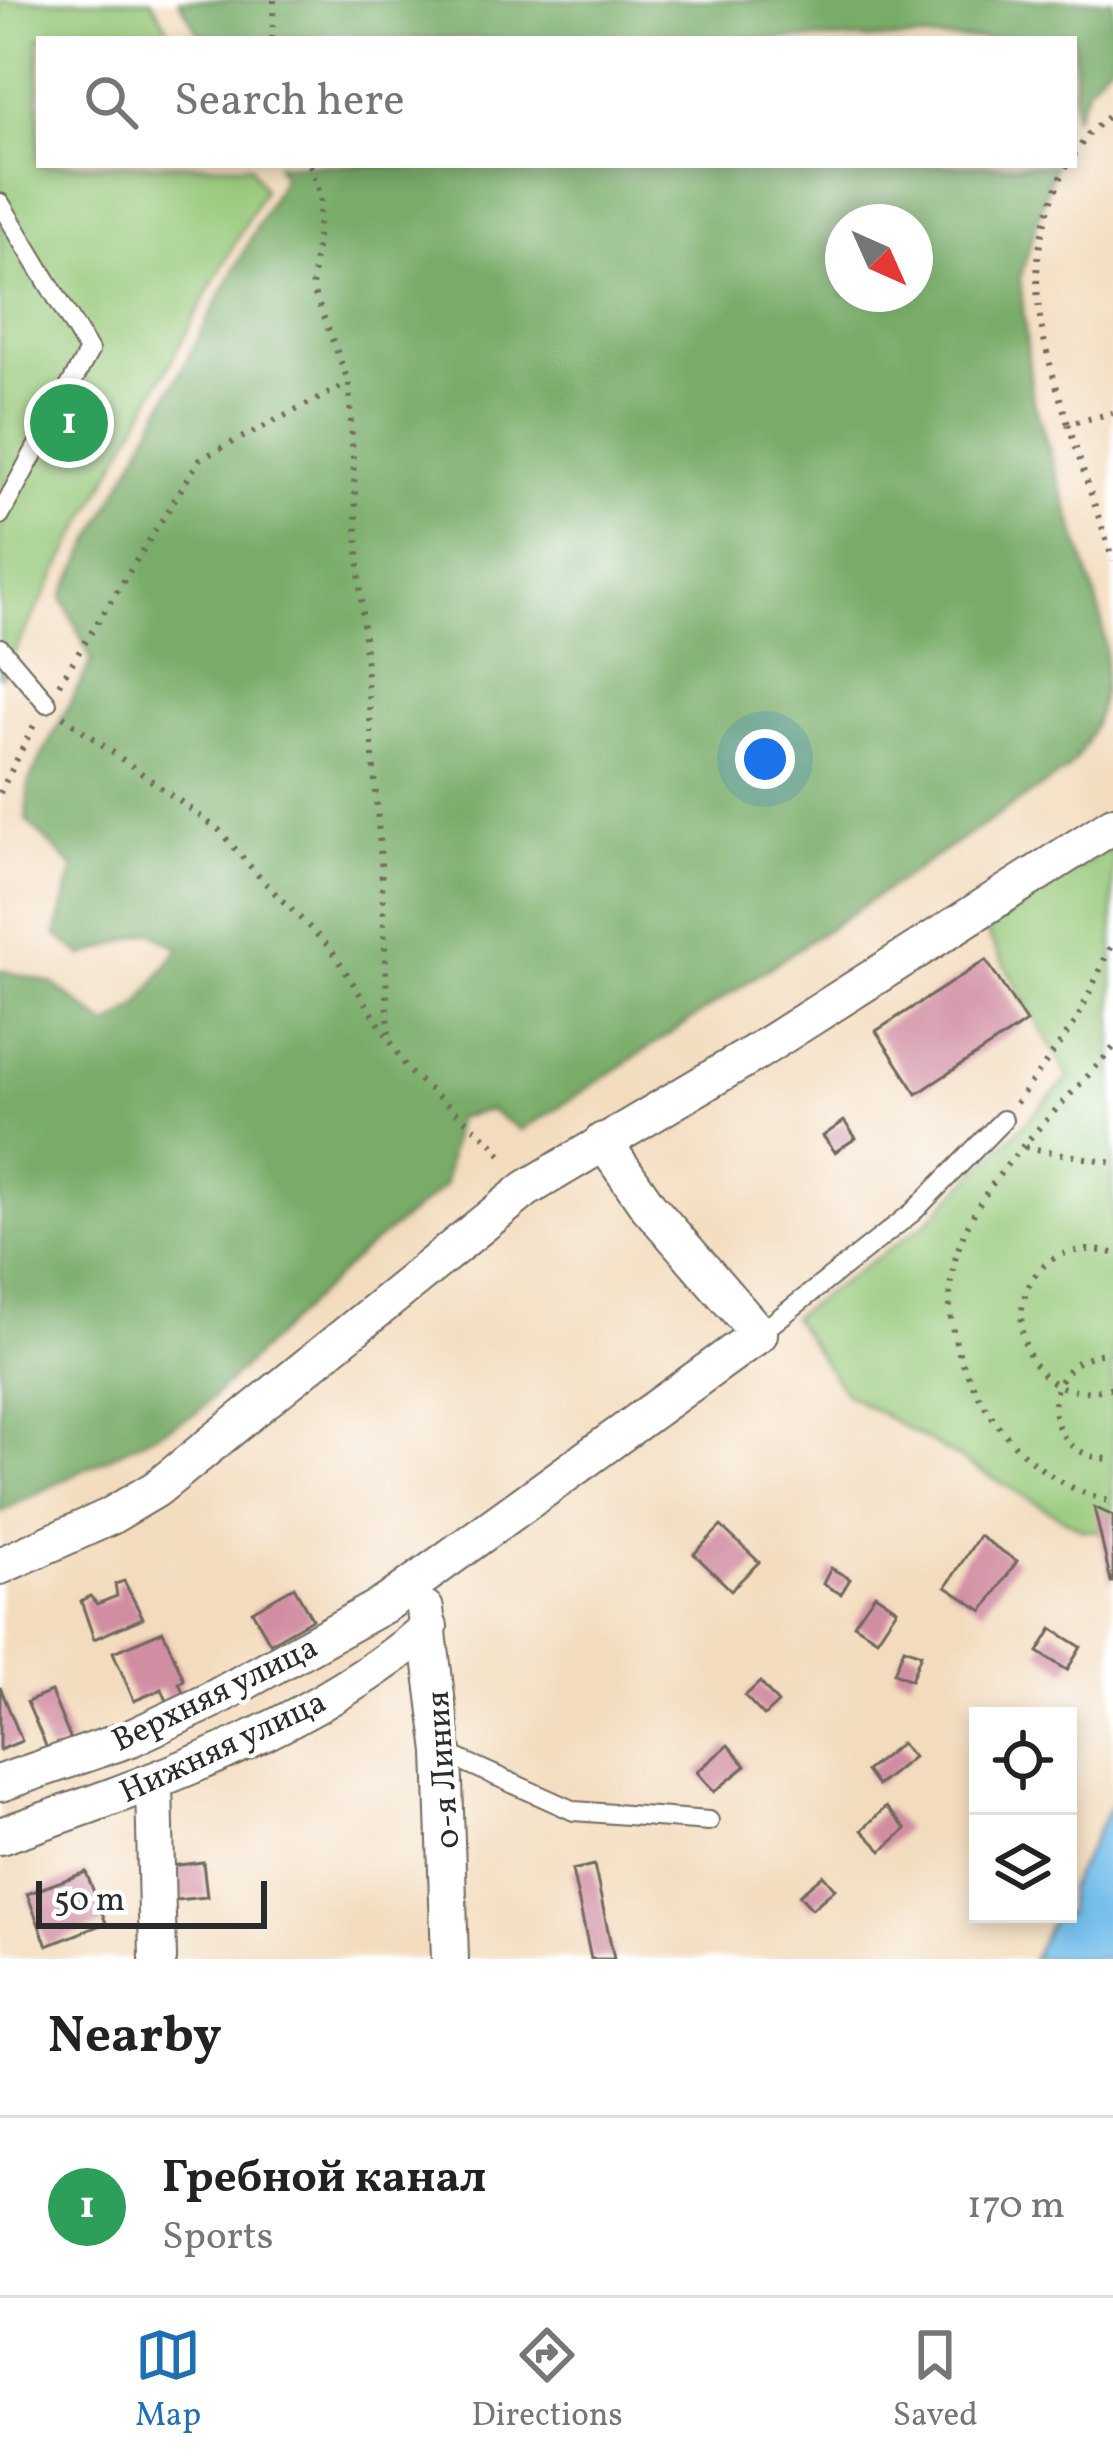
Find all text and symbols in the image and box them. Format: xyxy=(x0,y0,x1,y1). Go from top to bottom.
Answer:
search box xyxy=(36,36,1077,168)
icon: search xyxy=(78,69,144,135)
text: Search here xyxy=(174,71,405,134)
north arrow xyxy=(825,204,933,312)
pin: 1 xyxy=(30,378,108,468)
your location xyxy=(735,729,795,789)
street label: Верхняя улица xyxy=(105,1626,326,1765)
street label: Нижняя улица xyxy=(113,1681,335,1817)
street label: 0-я Линия xyxy=(417,1689,473,1850)
map controls xyxy=(969,1707,1077,1923)
button: locate xyxy=(969,1707,1077,1815)
button: layers xyxy=(969,1815,1077,1923)
scale bar xyxy=(36,1875,267,1928)
text: 50 m xyxy=(54,1879,125,1925)
text: Nearby xyxy=(48,2002,222,2073)
text: Гребной канал xyxy=(162,2148,486,2211)
text: 1 xyxy=(79,2180,95,2234)
text: 170 m xyxy=(967,2180,1065,2234)
text: Sports xyxy=(162,2211,273,2265)
tab: Map xyxy=(135,2322,201,2440)
tab: Directions xyxy=(471,2322,623,2440)
tab: Saved xyxy=(893,2322,978,2440)

